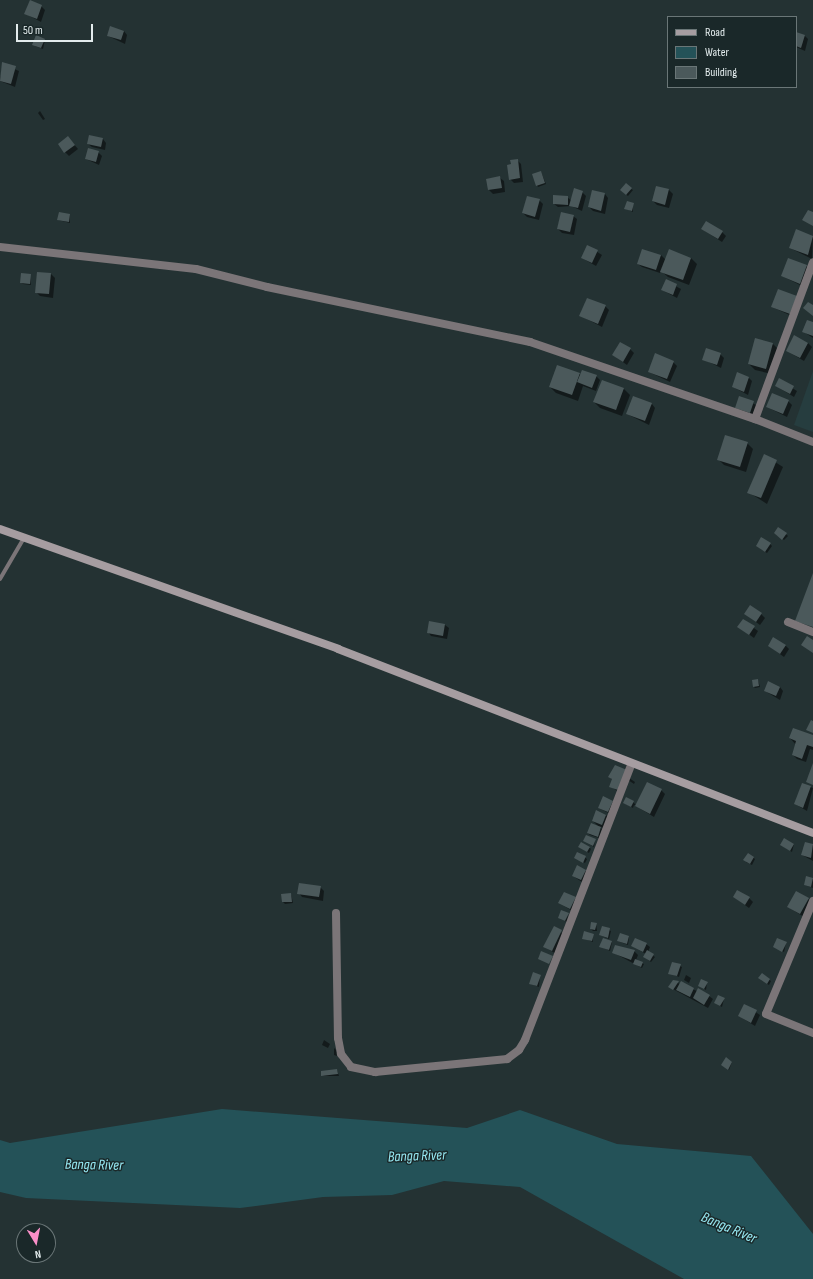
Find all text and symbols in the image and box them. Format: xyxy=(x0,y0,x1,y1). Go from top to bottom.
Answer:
scale bar xyxy=(18,16,95,42)
legend xyxy=(667,16,797,88)
text: 50 m xyxy=(23,23,43,38)
text: Road xyxy=(705,25,725,40)
text: Water xyxy=(705,45,729,60)
text: Building xyxy=(705,65,737,80)
water label: Banga River xyxy=(387,1146,447,1166)
water label: Banga River xyxy=(65,1155,123,1175)
water label: Banga River xyxy=(699,1208,759,1248)
north arrow xyxy=(16,1223,56,1263)
text: N xyxy=(34,1247,42,1261)

